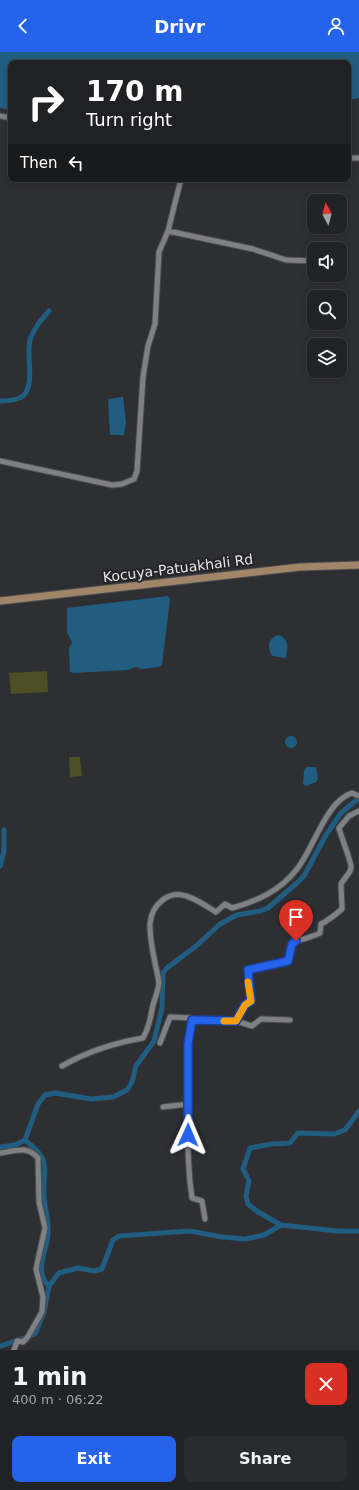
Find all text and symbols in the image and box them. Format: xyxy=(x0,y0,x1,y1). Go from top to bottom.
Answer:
icon: back xyxy=(12,15,34,37)
icon: person xyxy=(325,15,347,37)
text: Drivr xyxy=(154,16,205,37)
text: 170 m xyxy=(86,75,183,108)
icon: right xyxy=(20,76,72,128)
text: Turn right xyxy=(86,109,172,130)
icon: left xyxy=(65,152,87,174)
text: Then xyxy=(20,154,57,172)
north arrow xyxy=(307,194,347,234)
map controls xyxy=(307,194,347,378)
button: sound xyxy=(307,242,347,282)
button: search xyxy=(307,290,347,330)
button: layers xyxy=(307,338,347,378)
street label: Kocuya-Patuakhali Rd xyxy=(102,551,254,585)
pin xyxy=(279,900,313,941)
icon: arrive xyxy=(285,906,307,928)
position arrow xyxy=(167,1114,209,1156)
text: 1 min xyxy=(12,1363,87,1391)
button: close xyxy=(305,1363,347,1405)
text: 400 m · 06:22 xyxy=(12,1392,103,1407)
button: Exit xyxy=(12,1436,176,1482)
button: Share xyxy=(184,1436,347,1482)

